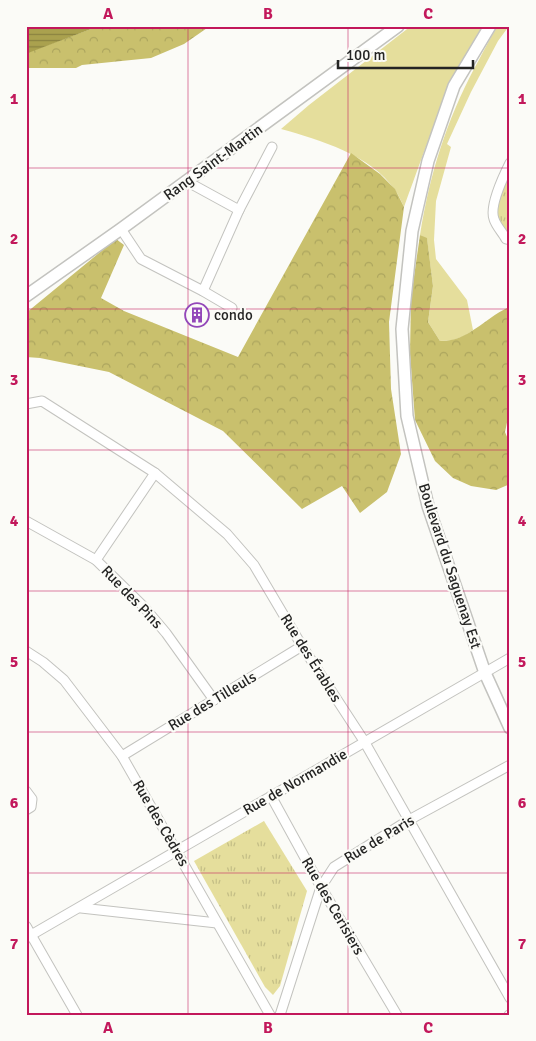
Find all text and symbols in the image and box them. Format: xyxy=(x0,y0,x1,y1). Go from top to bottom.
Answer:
text: A xyxy=(103,4,114,24)
text: B xyxy=(263,4,273,24)
text: C xyxy=(423,4,433,24)
scale bar xyxy=(338,38,474,70)
text: 100 m xyxy=(346,46,386,64)
text: 1 xyxy=(10,89,19,109)
text: 1 xyxy=(518,89,527,109)
street label: Rang Saint-Martin xyxy=(160,120,266,204)
text: 2 xyxy=(10,229,18,249)
text: 2 xyxy=(518,229,526,249)
building icon: condo xyxy=(184,302,210,328)
place label: condo xyxy=(214,306,253,324)
text: 3 xyxy=(10,370,18,390)
text: 3 xyxy=(518,370,526,390)
street label: Boulevard du Saguenay Est xyxy=(415,481,485,651)
text: 4 xyxy=(10,511,19,531)
text: 4 xyxy=(518,511,527,531)
street label: Rue des Pins xyxy=(98,562,167,632)
street label: Rue des Érables xyxy=(277,610,346,706)
text: 5 xyxy=(10,652,18,672)
text: 5 xyxy=(518,652,526,672)
street label: Rue des Tilleuls xyxy=(165,667,260,734)
street label: Rue de Normandie xyxy=(240,745,350,819)
street label: Rue des Cèdres xyxy=(129,777,193,870)
text: 6 xyxy=(10,793,19,813)
text: 6 xyxy=(518,793,527,813)
street label: Rue de Paris xyxy=(341,811,418,867)
street label: Rue des Cerisiers xyxy=(298,854,368,958)
text: 7 xyxy=(10,934,19,954)
text: 7 xyxy=(518,934,527,954)
text: A xyxy=(103,1018,114,1038)
text: B xyxy=(263,1018,273,1038)
text: C xyxy=(423,1018,433,1038)

